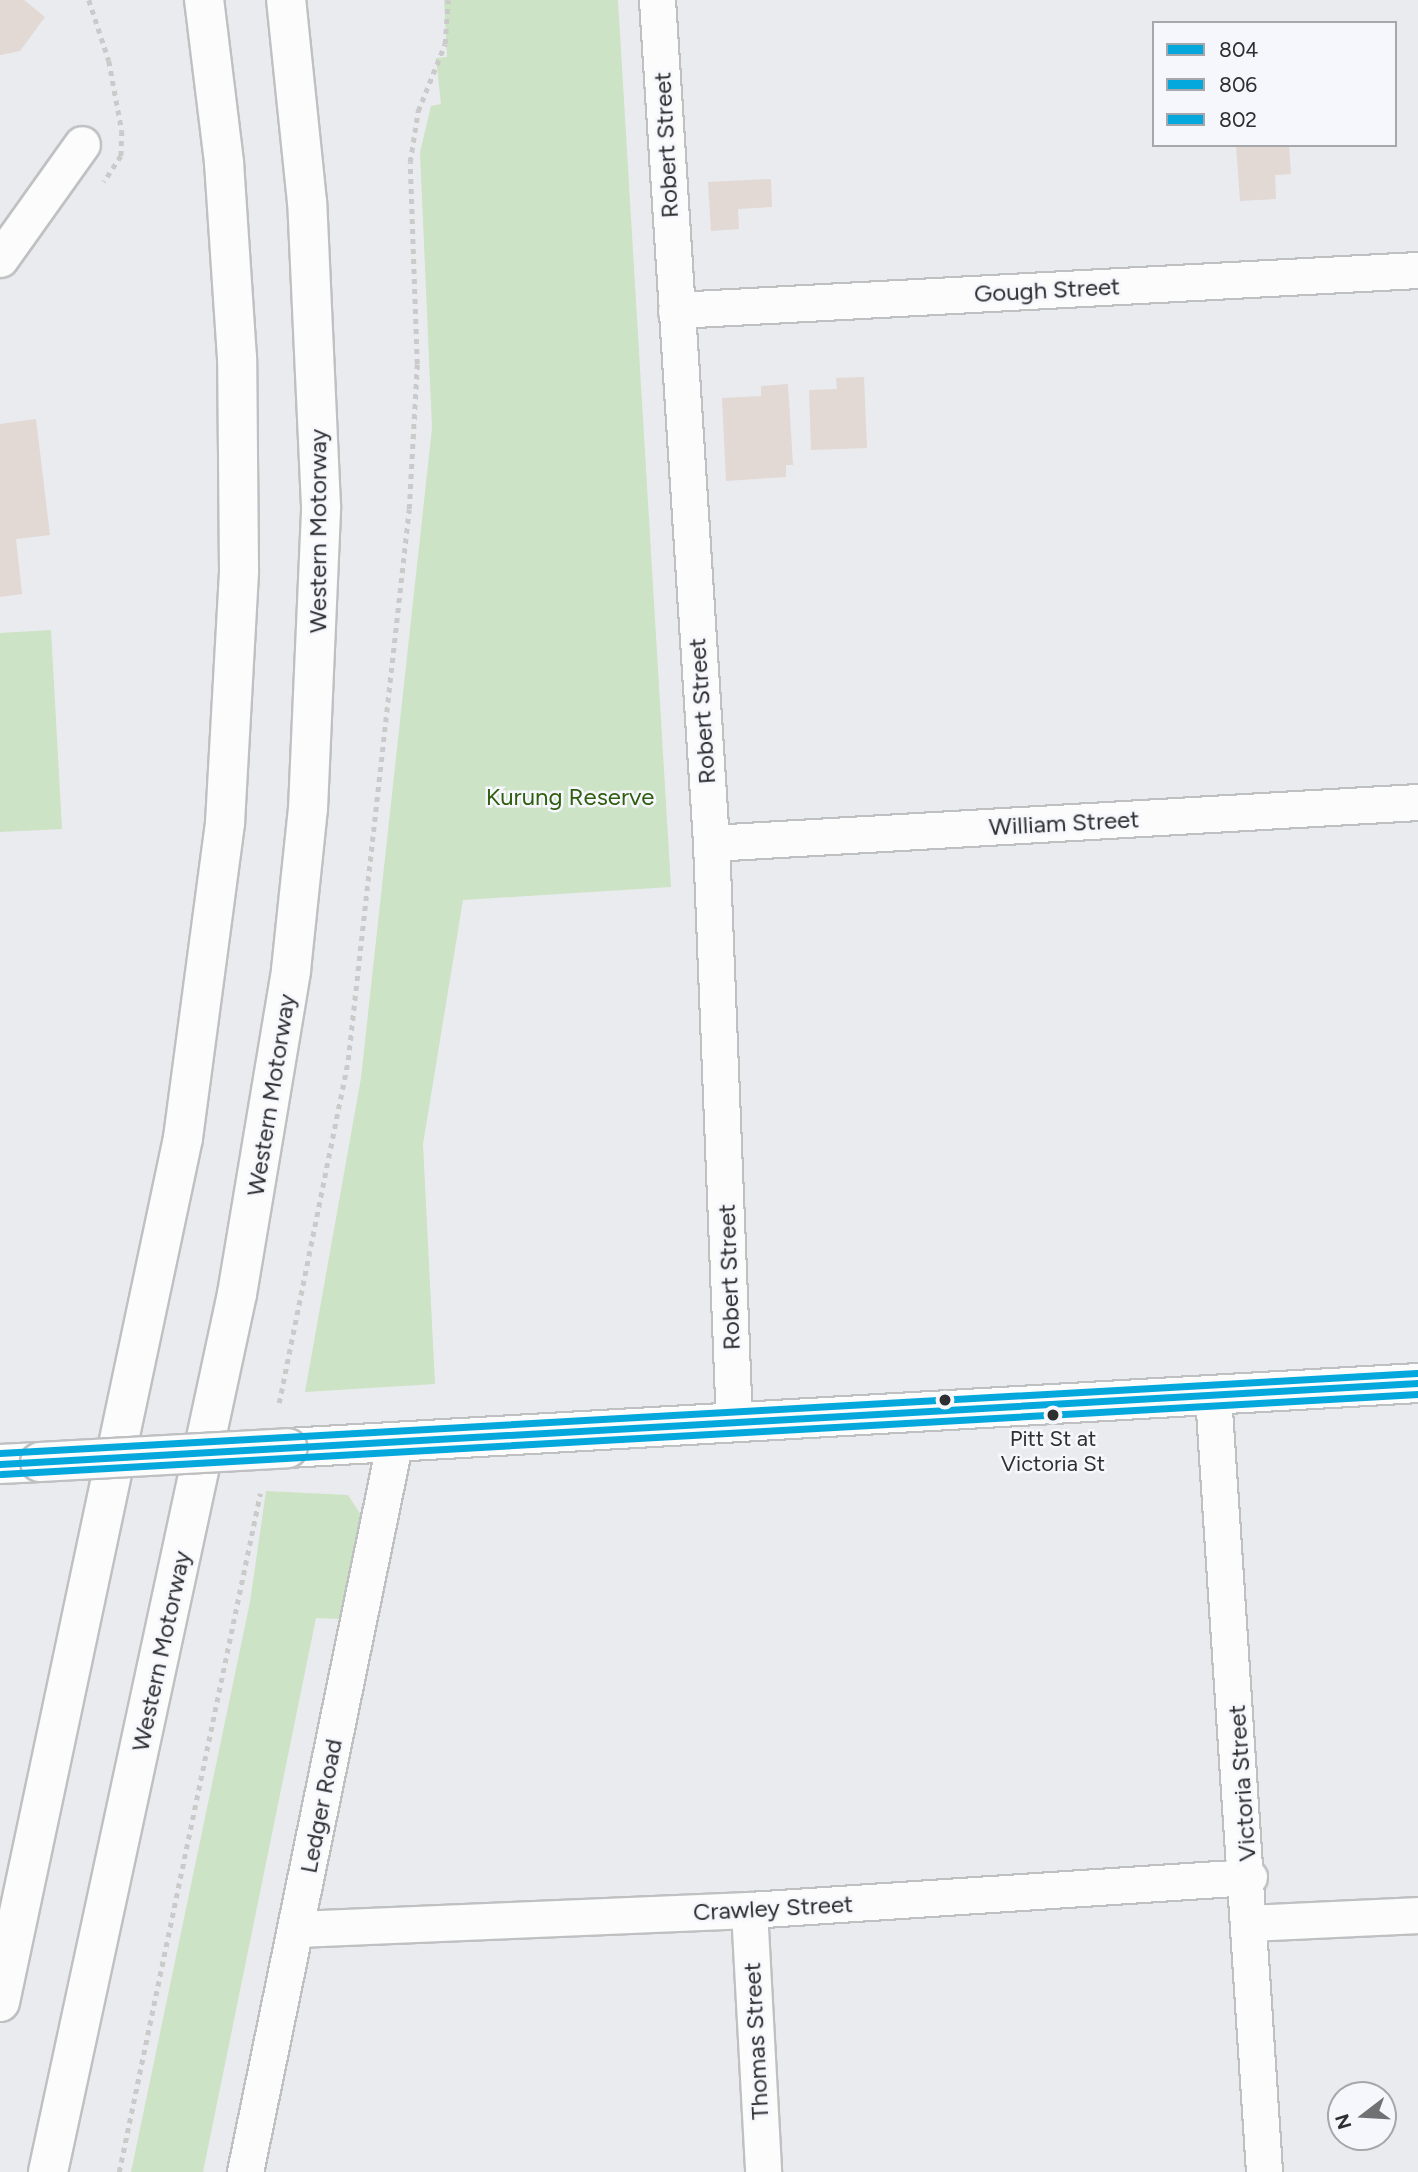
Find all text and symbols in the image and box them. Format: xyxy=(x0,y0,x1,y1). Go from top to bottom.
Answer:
legend xyxy=(1152,21,1397,147)
text: 804 xyxy=(1219,37,1258,62)
street label: Robert Street xyxy=(648,71,684,219)
text: 806 xyxy=(1219,72,1257,97)
text: 802 xyxy=(1219,107,1257,132)
street label: Gough Street xyxy=(973,272,1121,308)
street label: Western Motorway xyxy=(304,429,332,633)
street label: Robert Street xyxy=(683,637,721,785)
park label: Kurung Reserve xyxy=(486,783,654,811)
street label: William Street xyxy=(988,805,1140,841)
street label: Western Motorway xyxy=(241,992,301,1198)
street label: Robert Street xyxy=(712,1203,746,1351)
unlabelled marker xyxy=(938,1393,952,1407)
marker: Pitt St at Victoria St xyxy=(1046,1408,1060,1422)
place label: Pitt St at Victoria St xyxy=(1001,1425,1105,1476)
street label: Western Motorway xyxy=(126,1548,196,1754)
street label: Victoria Street xyxy=(1222,1704,1262,1862)
street label: Ledger Road xyxy=(294,1736,348,1876)
street label: Crawley Street xyxy=(692,1889,854,1927)
street label: Thomas Street xyxy=(737,1962,775,2120)
north arrow xyxy=(1327,2081,1397,2151)
text: N xyxy=(1330,2111,1356,2132)

